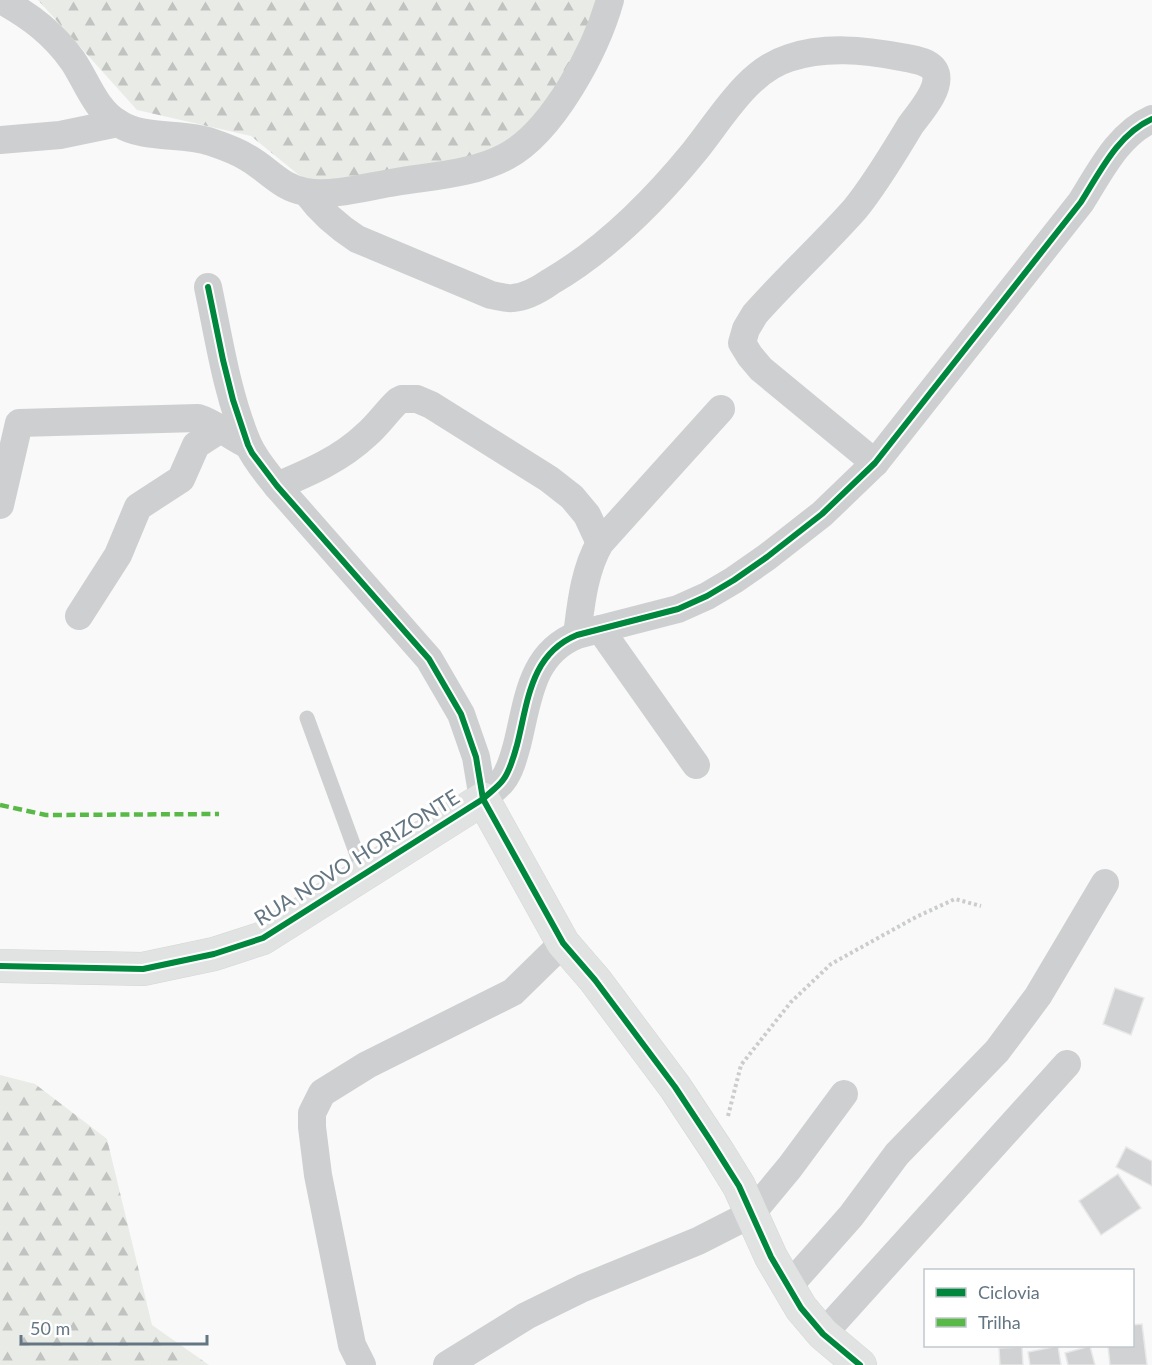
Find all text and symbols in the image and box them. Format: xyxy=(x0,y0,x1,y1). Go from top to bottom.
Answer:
street label: RUA NOVO HORIZONTE xyxy=(249,783,463,930)
legend xyxy=(924,1269,1134,1347)
text: Ciclovia xyxy=(978,1281,1040,1303)
scale bar xyxy=(21,1308,207,1346)
text: Trilha xyxy=(978,1311,1021,1333)
text: 50 m xyxy=(30,1317,70,1339)

